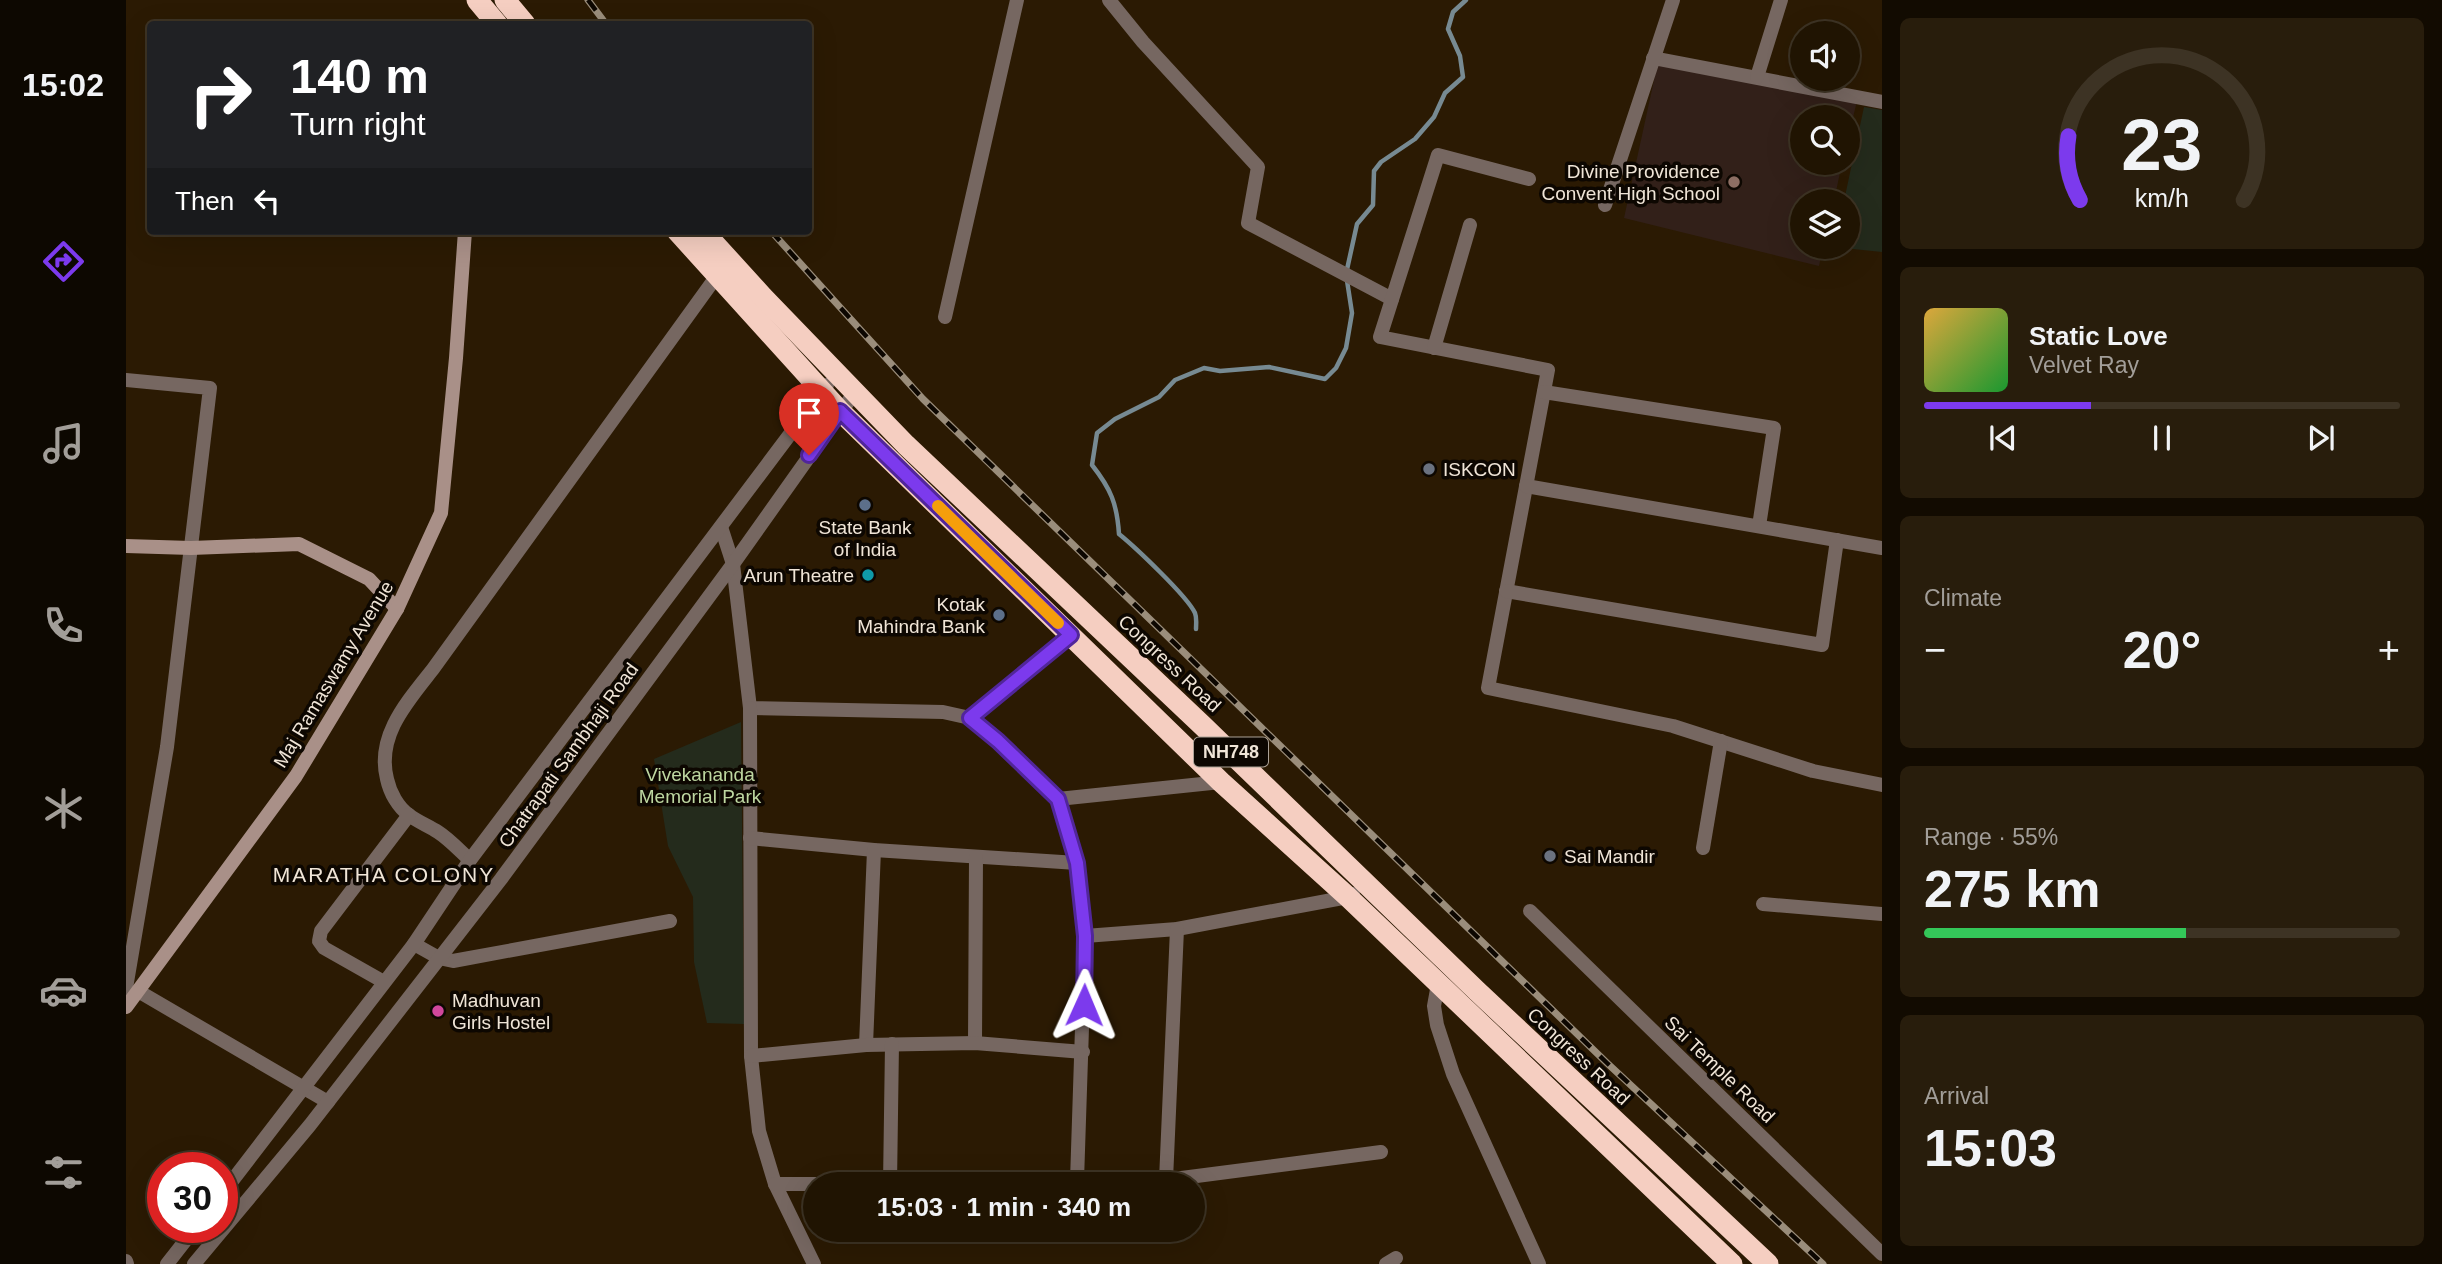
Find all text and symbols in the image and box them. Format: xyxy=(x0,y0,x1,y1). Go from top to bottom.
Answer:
map controls xyxy=(1790,21,1860,259)
button: sound xyxy=(1790,21,1860,91)
icon: right xyxy=(175,49,266,140)
text: 140 m xyxy=(290,49,429,103)
text: 15:02 xyxy=(22,67,104,103)
text: 23 xyxy=(2122,104,2202,185)
button: search xyxy=(1790,105,1860,175)
text: Turn right xyxy=(290,106,426,142)
place label: Divine Providence Convent High School xyxy=(1542,161,1720,204)
marker: Divine Providence Convent High School xyxy=(1726,174,1742,190)
icon: left xyxy=(248,182,286,220)
text: km/h xyxy=(2135,183,2189,211)
text: Then xyxy=(175,186,234,216)
button: layers xyxy=(1790,189,1860,259)
icon: directions xyxy=(39,237,88,286)
text: Static Love xyxy=(2029,321,2168,351)
text: Velvet Ray xyxy=(2029,352,2139,378)
pin xyxy=(779,383,839,455)
icon: arrive xyxy=(790,394,828,432)
icon: music xyxy=(39,419,88,468)
icon: previous xyxy=(1984,419,2022,457)
icon: pause xyxy=(2143,419,2181,457)
icon: next xyxy=(2302,419,2340,457)
place label: ISKCON xyxy=(1443,459,1516,480)
marker: ISKCON xyxy=(1421,461,1437,477)
marker: State Bank of India xyxy=(857,497,873,513)
place label: State Bank of India xyxy=(819,517,912,560)
place label: Arun Theatre xyxy=(743,565,854,586)
marker: Arun Theatre xyxy=(860,567,876,583)
street label: Maj Ramaswamy Avenue xyxy=(269,577,398,771)
text: Climate xyxy=(1924,585,2002,611)
place label: Kotak Mahindra Bank xyxy=(857,594,985,637)
icon: phone xyxy=(39,601,88,650)
marker: Kotak Mahindra Bank xyxy=(991,607,1007,623)
street label: Congress Road xyxy=(1114,611,1225,716)
text: 20° xyxy=(2123,621,2201,679)
text: − xyxy=(1924,629,1946,671)
text: + xyxy=(2378,629,2400,671)
street label: Chatrapati Sambhaji Road xyxy=(494,659,642,852)
road number: NH748 xyxy=(1194,738,1268,766)
park label: Vivekananda Memorial Park xyxy=(639,764,762,807)
icon: climate xyxy=(39,784,88,833)
text: Range · 55% xyxy=(1924,824,2058,850)
place label: Sai Mandir xyxy=(1564,846,1655,867)
marker: Sai Mandir xyxy=(1542,848,1558,864)
text: 275 km xyxy=(1924,860,2100,918)
district label: MARATHA COLONY xyxy=(273,863,495,886)
icon: car xyxy=(39,966,88,1015)
position arrow xyxy=(1047,968,1121,1042)
place label: Madhuvan Girls Hostel xyxy=(452,990,550,1033)
marker: Madhuvan Girls Hostel xyxy=(430,1003,446,1019)
street label: Congress Road xyxy=(1523,1004,1634,1109)
street label: Sai Temple Road xyxy=(1660,1012,1779,1127)
text: Arrival xyxy=(1924,1083,1989,1109)
text: 15:03 xyxy=(1924,1119,2057,1177)
icon: filters xyxy=(39,1148,88,1197)
speed limit sign: 30 xyxy=(147,1152,238,1243)
text: 15:03 · 1 min · 340 m xyxy=(877,1192,1131,1222)

